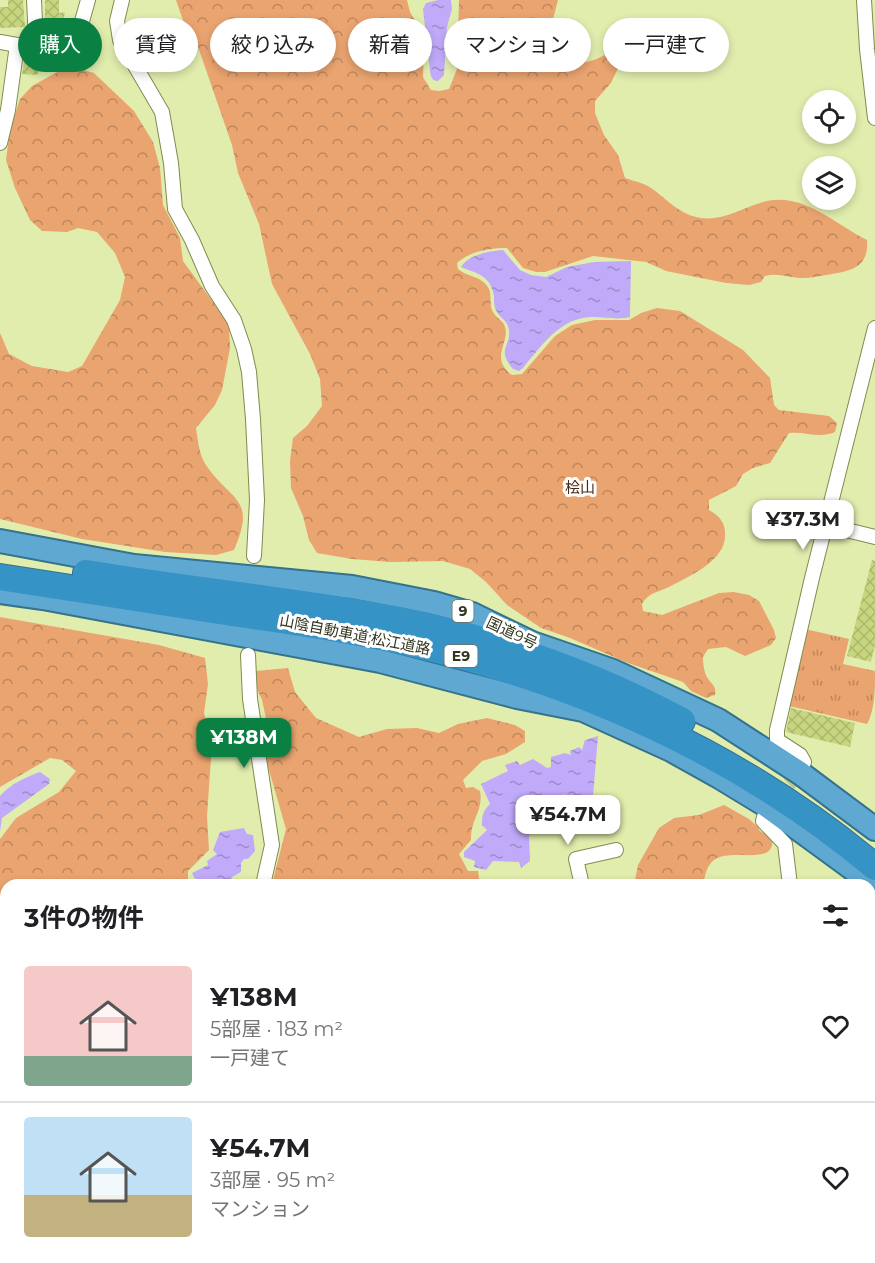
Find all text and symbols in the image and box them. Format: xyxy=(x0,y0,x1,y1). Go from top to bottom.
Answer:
chip: 購入 xyxy=(18,18,102,72)
chip: 賃貸 xyxy=(114,18,198,72)
chip: 絞り込み xyxy=(210,18,336,72)
chip: 新着 xyxy=(348,18,432,72)
chip: マンション xyxy=(444,18,591,72)
chip: 一戸建て xyxy=(603,18,729,72)
map controls xyxy=(802,90,856,210)
button: locate xyxy=(802,90,856,144)
button: layers xyxy=(802,156,856,210)
park label: 桧山 xyxy=(565,478,595,497)
pin: ¥37.3M xyxy=(754,500,852,551)
text: ¥37.3M xyxy=(766,507,840,531)
road number: 9 xyxy=(452,600,474,622)
street label: 山陰自動車道;松江道路 xyxy=(278,611,432,658)
street label: 国道9号 xyxy=(484,612,541,653)
road number: E9 xyxy=(444,645,478,667)
pin: ¥138M xyxy=(202,718,286,769)
text: ¥138M xyxy=(210,725,278,749)
pin: ¥54.7M xyxy=(519,795,617,846)
text: ¥54.7M xyxy=(529,802,607,826)
icon: filters xyxy=(819,899,852,932)
text: 3件の物件 xyxy=(24,902,143,934)
text: ¥138M xyxy=(210,981,298,1013)
icon: home xyxy=(72,990,144,1062)
icon: heart xyxy=(819,1010,852,1043)
text: 5部屋 · 183 m² xyxy=(210,1017,343,1041)
text: 一戸建て xyxy=(210,1046,290,1070)
text: ¥54.7M xyxy=(210,1132,310,1164)
icon: home xyxy=(72,1141,144,1213)
icon: heart xyxy=(819,1161,852,1194)
text: 3部屋 · 95 m² xyxy=(210,1168,335,1192)
text: マンション xyxy=(210,1197,310,1221)

